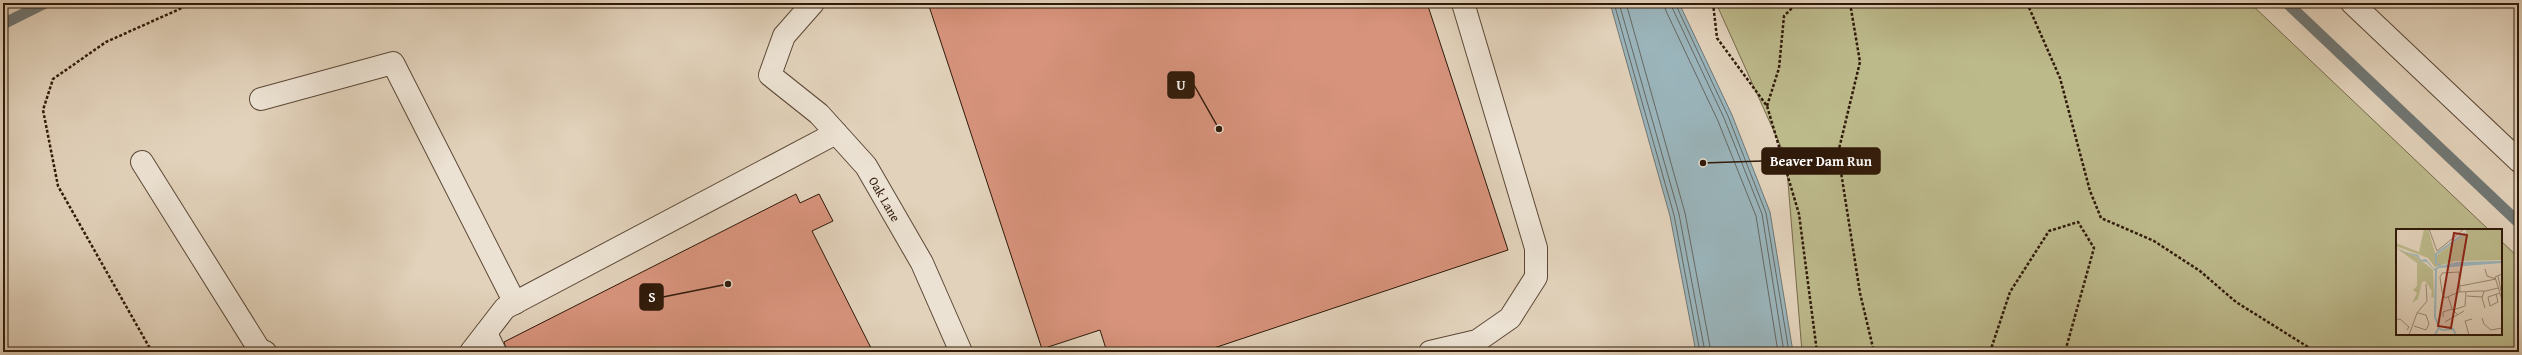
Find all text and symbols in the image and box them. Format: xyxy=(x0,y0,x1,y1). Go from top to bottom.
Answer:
callout: U xyxy=(1168,72,1194,98)
text: U xyxy=(1176,75,1186,95)
callout: Beaver Dam Run xyxy=(1762,148,1880,174)
text: Beaver Dam Run xyxy=(1770,151,1873,171)
street label: Oak Lane xyxy=(864,173,905,225)
inset map xyxy=(2396,229,2502,335)
callout: S xyxy=(640,284,663,310)
text: S xyxy=(648,287,656,307)

